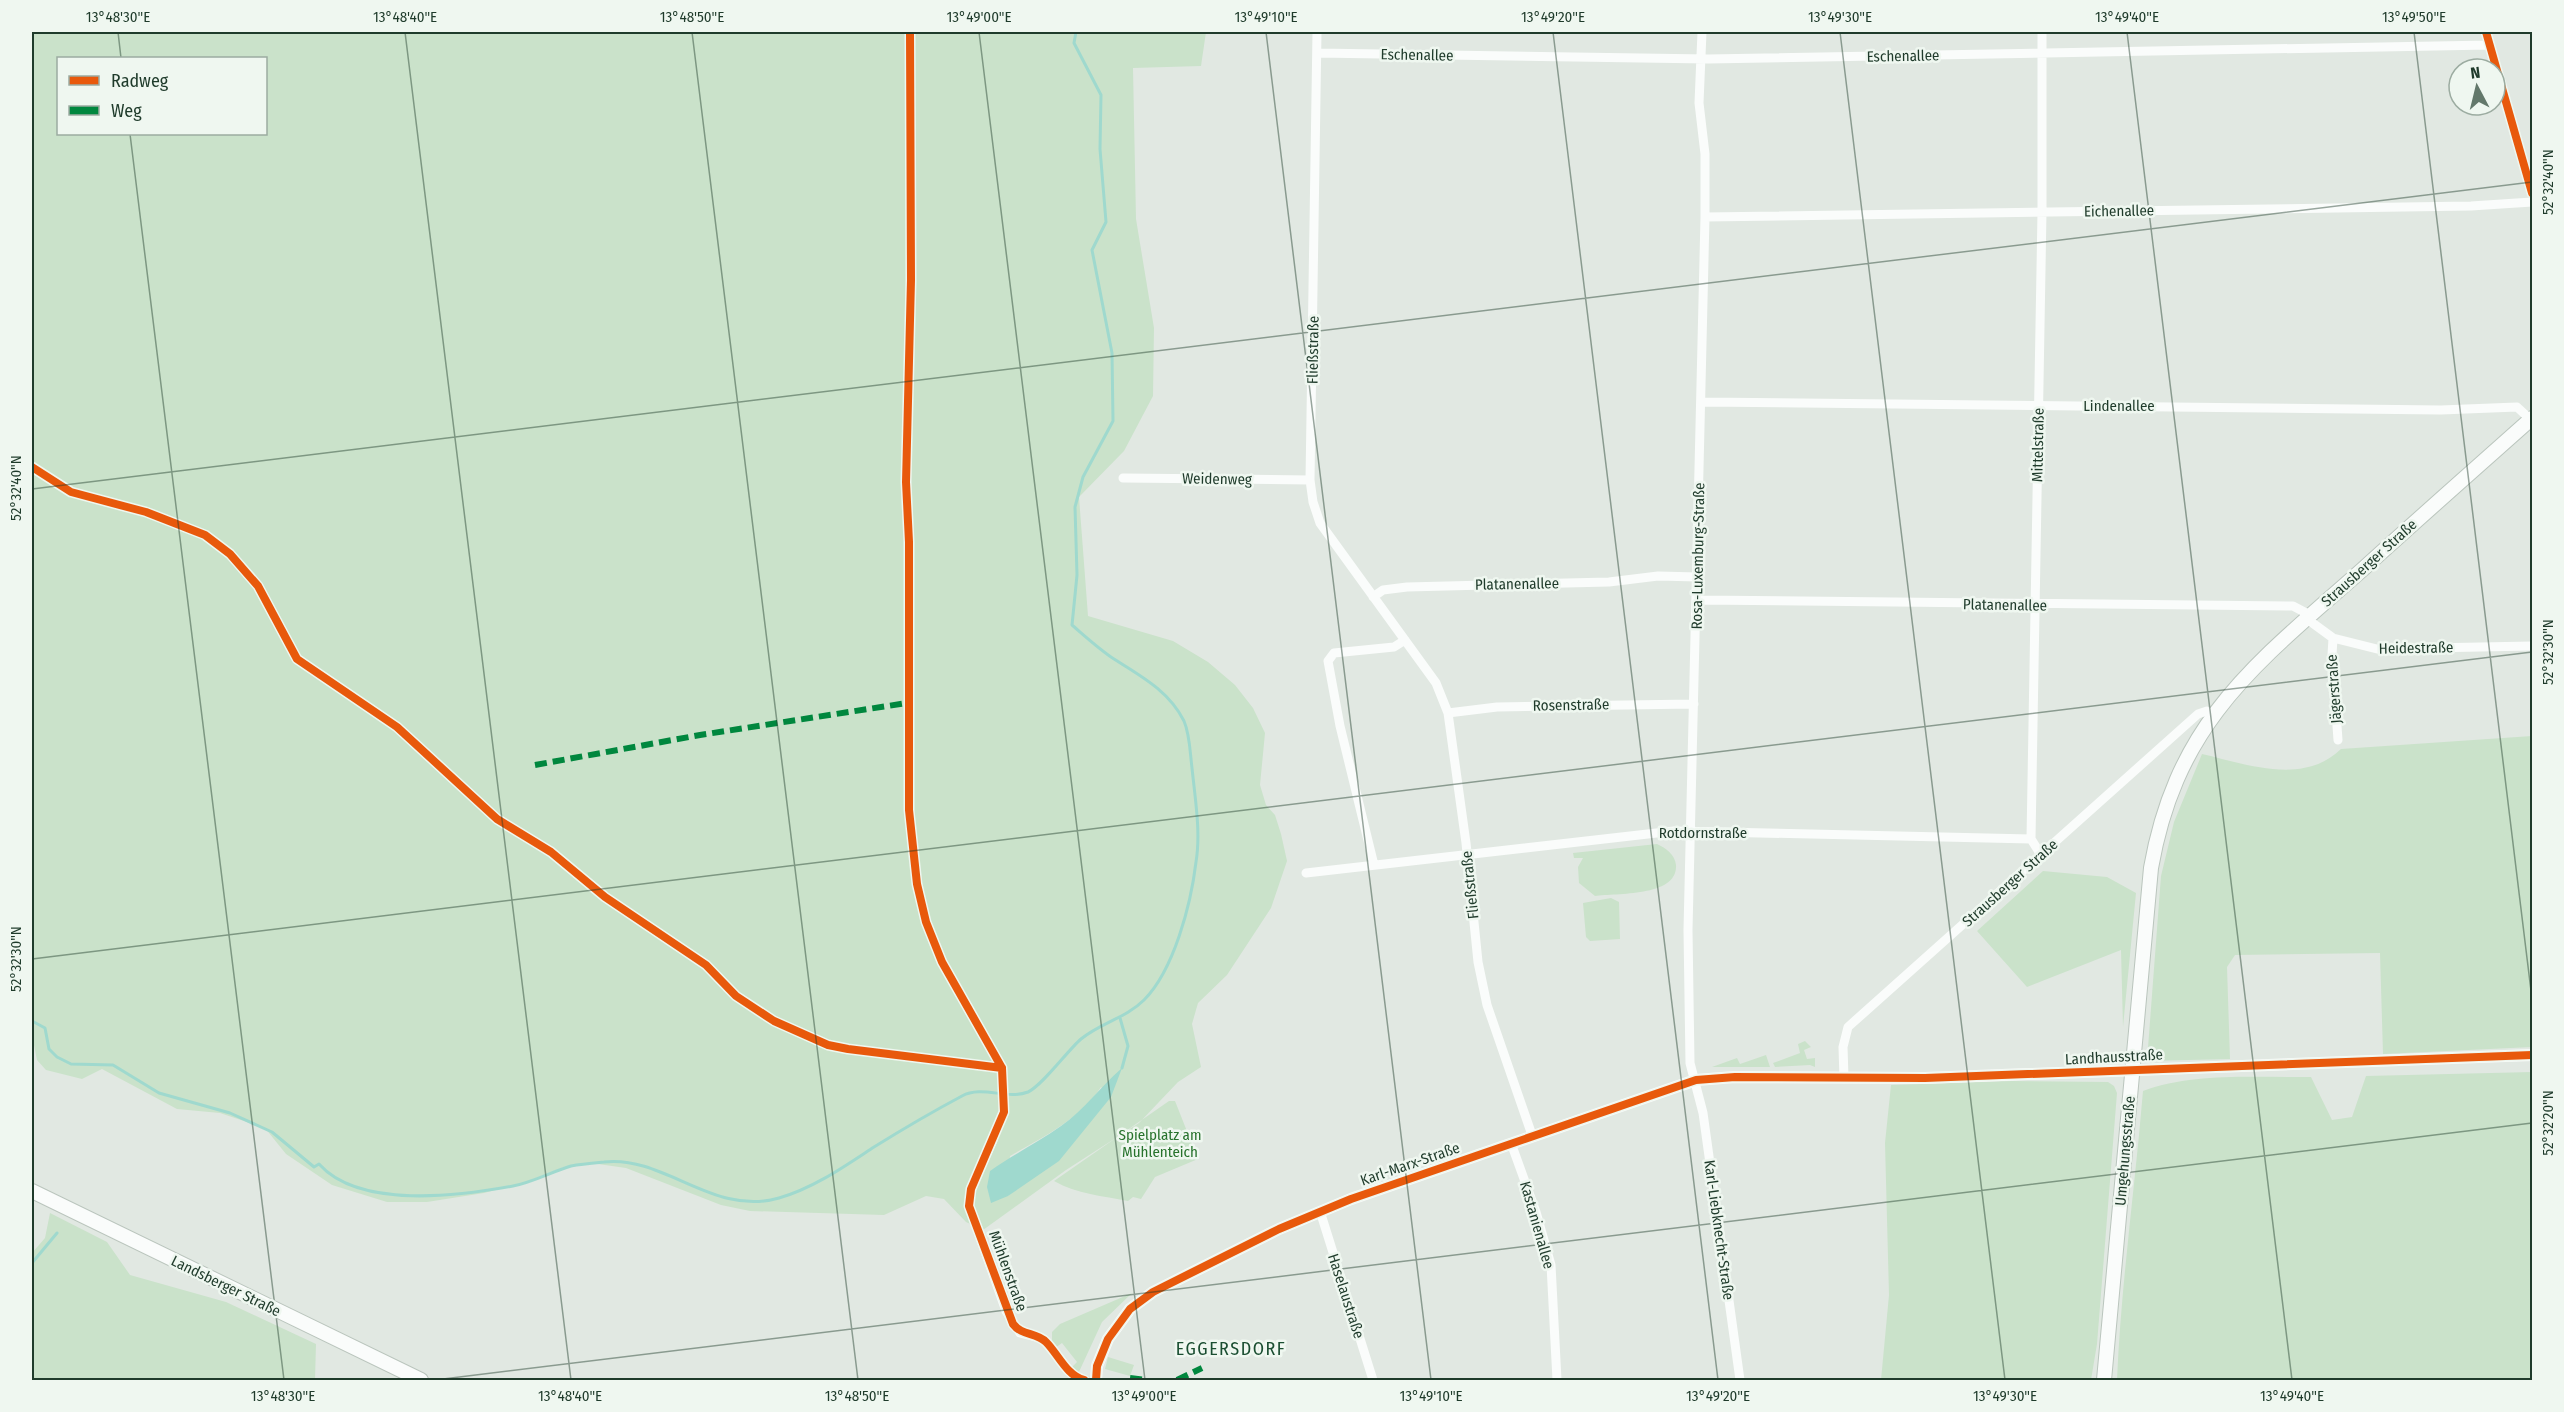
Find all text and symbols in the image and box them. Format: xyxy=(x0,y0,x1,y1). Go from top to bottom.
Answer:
text: 13°48'30"E xyxy=(86,8,150,26)
text: 13°48'40"E xyxy=(373,8,437,26)
text: 13°48'50"E xyxy=(660,8,724,26)
text: 13°49'00"E xyxy=(947,8,1012,26)
text: 13°49'10"E xyxy=(1234,8,1298,26)
text: 13°49'20"E xyxy=(1521,8,1585,26)
text: 13°49'30"E xyxy=(1808,8,1872,26)
text: 13°49'40"E xyxy=(2095,8,2159,26)
text: 13°49'50"E xyxy=(2382,8,2446,26)
street label: Eschenallee xyxy=(1380,45,1454,65)
street label: Eschenallee xyxy=(1866,46,1940,66)
legend xyxy=(57,57,267,135)
north arrow xyxy=(2447,57,2507,117)
text: N xyxy=(2469,63,2481,83)
text: Radweg xyxy=(111,70,169,92)
text: Weg xyxy=(111,100,142,122)
text: 52°32'40"N xyxy=(2539,149,2557,215)
street label: Eichenallee xyxy=(2084,201,2154,221)
street label: Fließstraße xyxy=(1303,316,1323,384)
street label: Lindenallee xyxy=(2083,397,2155,415)
street label: Mittelstraße xyxy=(2028,408,2048,482)
text: 52°32'40"N xyxy=(7,455,25,521)
street label: Weidenweg xyxy=(1182,469,1252,489)
street label: Rosa-Luxemburg-Straße xyxy=(1688,482,1708,630)
street label: Strausberger Straße xyxy=(2318,515,2420,611)
street label: Platanenallee xyxy=(1475,574,1559,594)
street label: Platanenallee xyxy=(1963,595,2047,615)
text: 52°32'30"N xyxy=(2539,619,2557,685)
street label: Heidestraße xyxy=(2379,638,2453,658)
street label: Jägerstraße xyxy=(2323,654,2345,724)
street label: Rosenstraße xyxy=(1533,695,1609,715)
street label: Rotdornstraße xyxy=(1659,824,1747,842)
street label: Strausberger Straße xyxy=(1959,835,2061,931)
street label: Fließstraße xyxy=(1457,850,1483,920)
text: 52°32'30"N xyxy=(7,926,25,992)
street label: Landhausstraße xyxy=(2065,1045,2163,1069)
text: 52°32'20"N xyxy=(2539,1090,2557,1156)
street label: Umgehungsstraße xyxy=(2111,1095,2139,1207)
park label: Spielplatz am Mühlenteich xyxy=(1118,1126,1202,1161)
street label: Karl-Marx-Straße xyxy=(1358,1139,1462,1189)
street label: Karl-Liebknecht-Straße xyxy=(1700,1159,1738,1301)
street label: Kastanienallee xyxy=(1516,1179,1558,1271)
street label: Mühlenstraße xyxy=(985,1228,1031,1314)
street label: Haselaustraße xyxy=(1324,1251,1368,1341)
street label: Landsberger Straße xyxy=(168,1252,284,1320)
district label: EGGERSDORF xyxy=(1176,1338,1286,1360)
text: 13°48'30"E xyxy=(251,1387,315,1405)
text: 13°48'40"E xyxy=(538,1387,602,1405)
text: 13°48'50"E xyxy=(825,1387,889,1405)
text: 13°49'00"E xyxy=(1112,1387,1177,1405)
text: 13°49'10"E xyxy=(1399,1387,1463,1405)
text: 13°49'20"E xyxy=(1686,1387,1750,1405)
text: 13°49'30"E xyxy=(1973,1387,2037,1405)
text: 13°49'40"E xyxy=(2260,1387,2324,1405)

